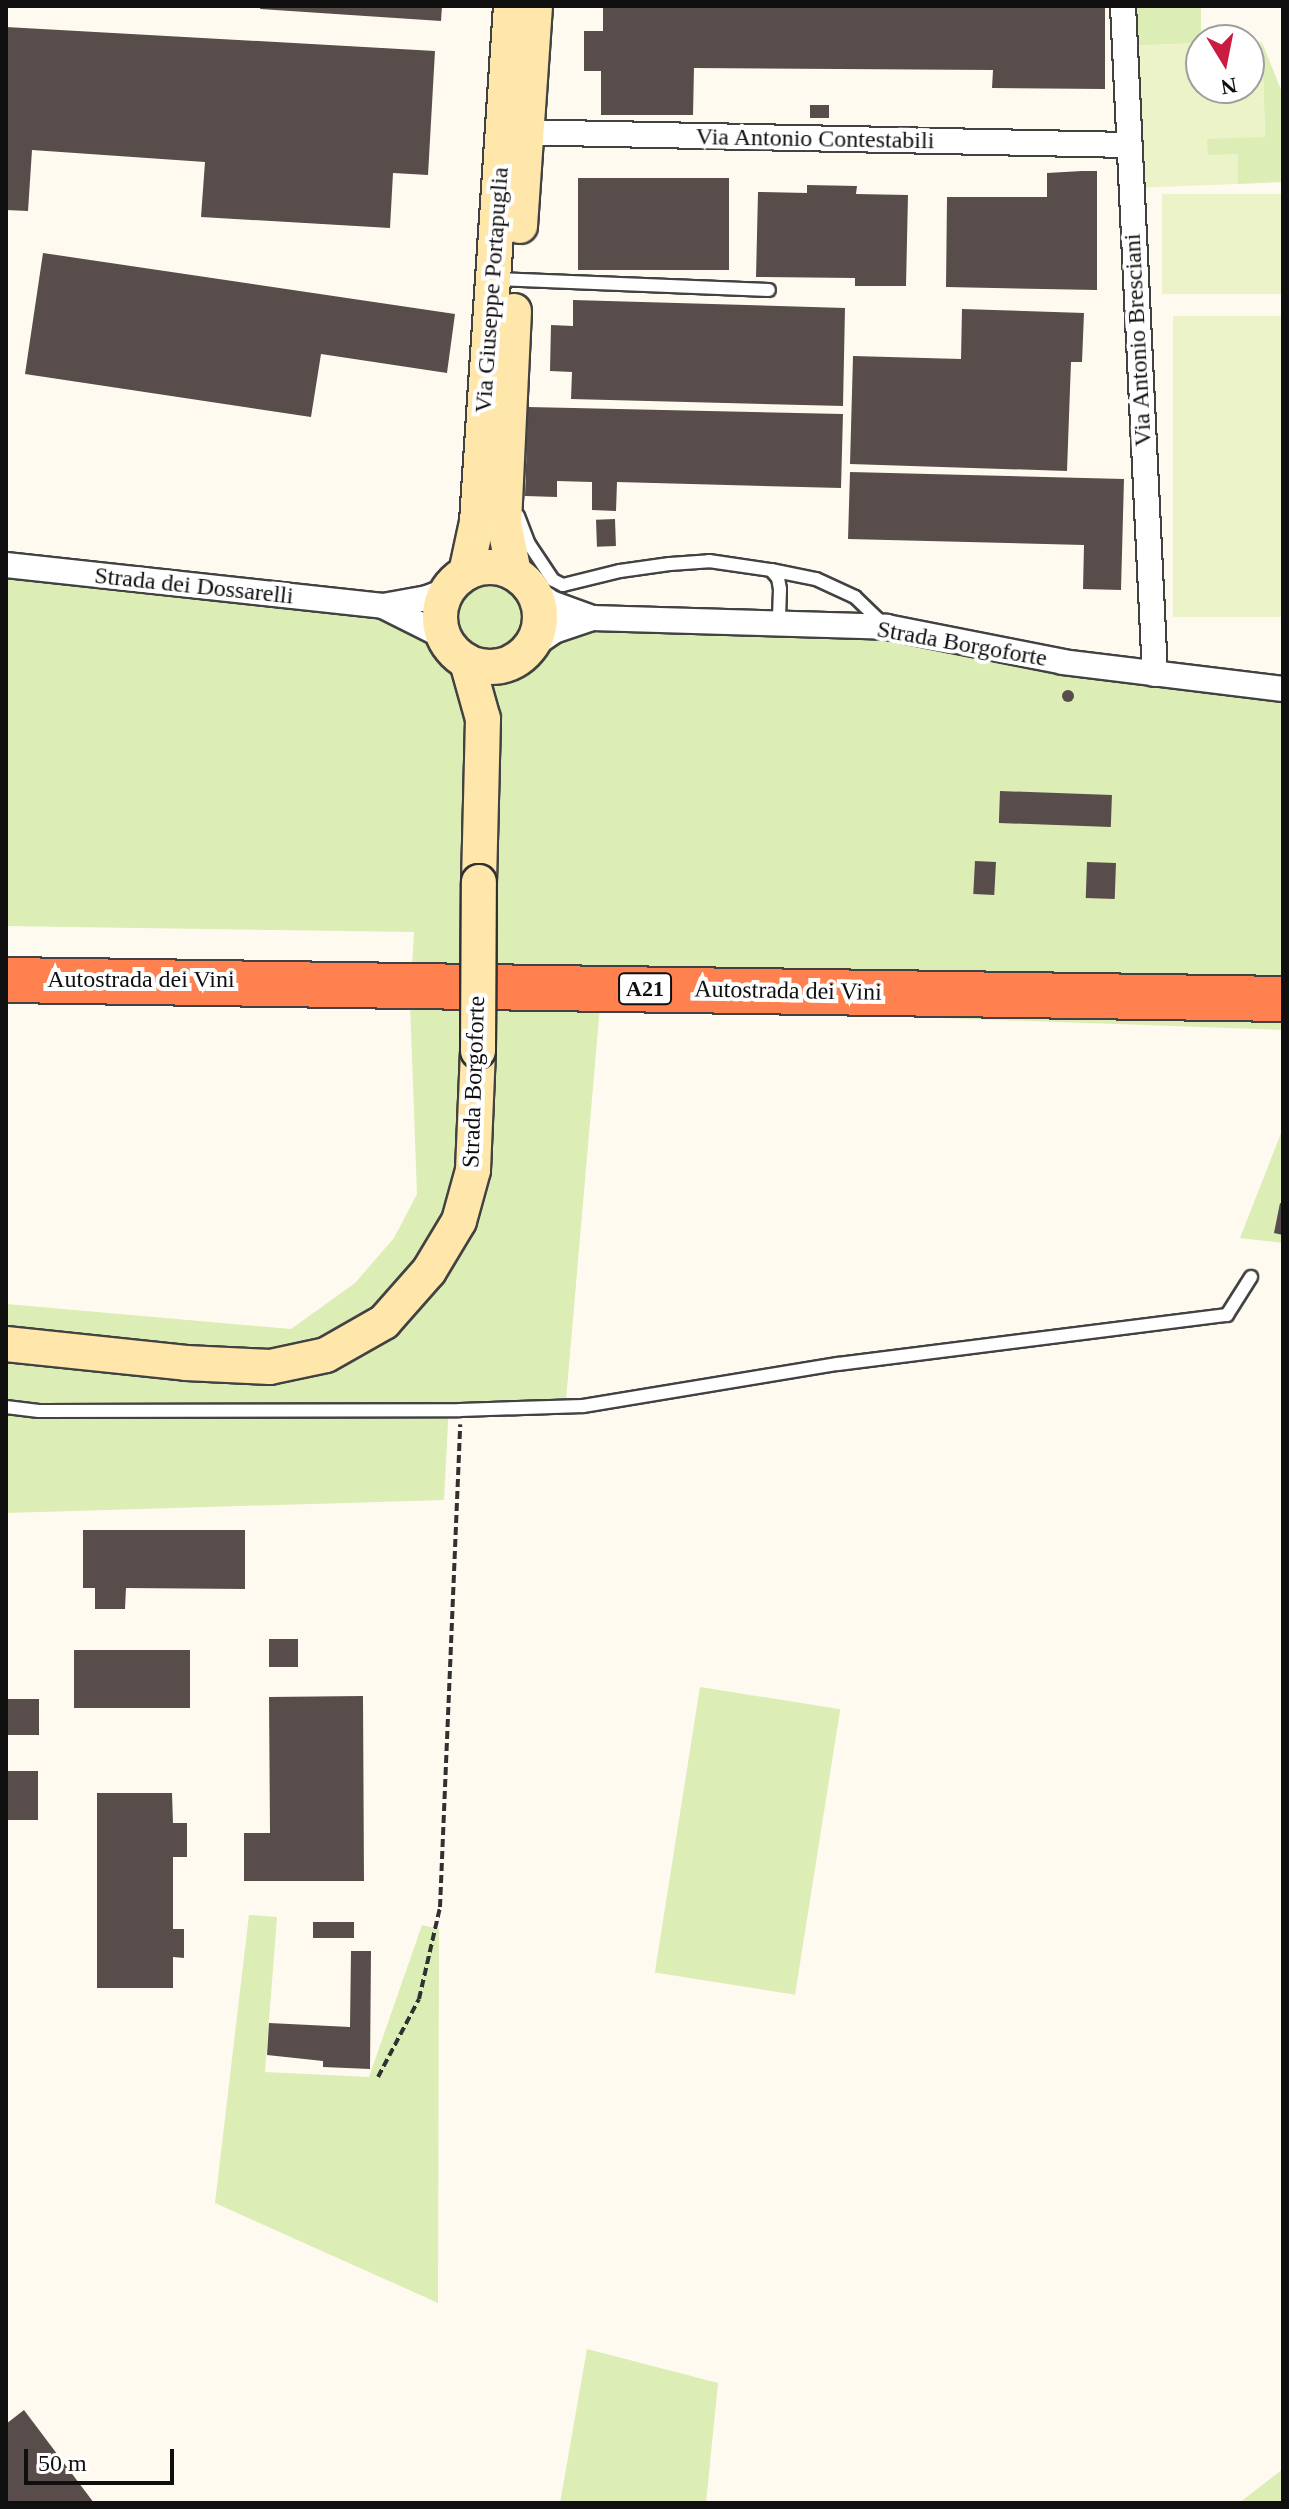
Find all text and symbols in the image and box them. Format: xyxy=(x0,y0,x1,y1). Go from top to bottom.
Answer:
north arrow xyxy=(1185,24,1265,104)
text: N xyxy=(1219,72,1239,100)
street label: Via Antonio Contestabili xyxy=(695,123,935,155)
street label: Via Giuseppe Portapuglia xyxy=(469,166,515,414)
street label: Via Antonio Bresciani xyxy=(1118,232,1158,448)
street label: Strada dei Dossarelli xyxy=(93,561,295,611)
street label: Strada Borgoforte xyxy=(875,615,1049,673)
street label: Autostrada dei Vini xyxy=(47,966,235,994)
road number: A21 xyxy=(617,971,673,1007)
street label: Autostrada dei Vini xyxy=(694,975,882,1007)
street label: Strada Borgoforte xyxy=(457,995,491,1169)
scale bar xyxy=(28,2433,178,2483)
text: 50 m xyxy=(38,2450,87,2476)

